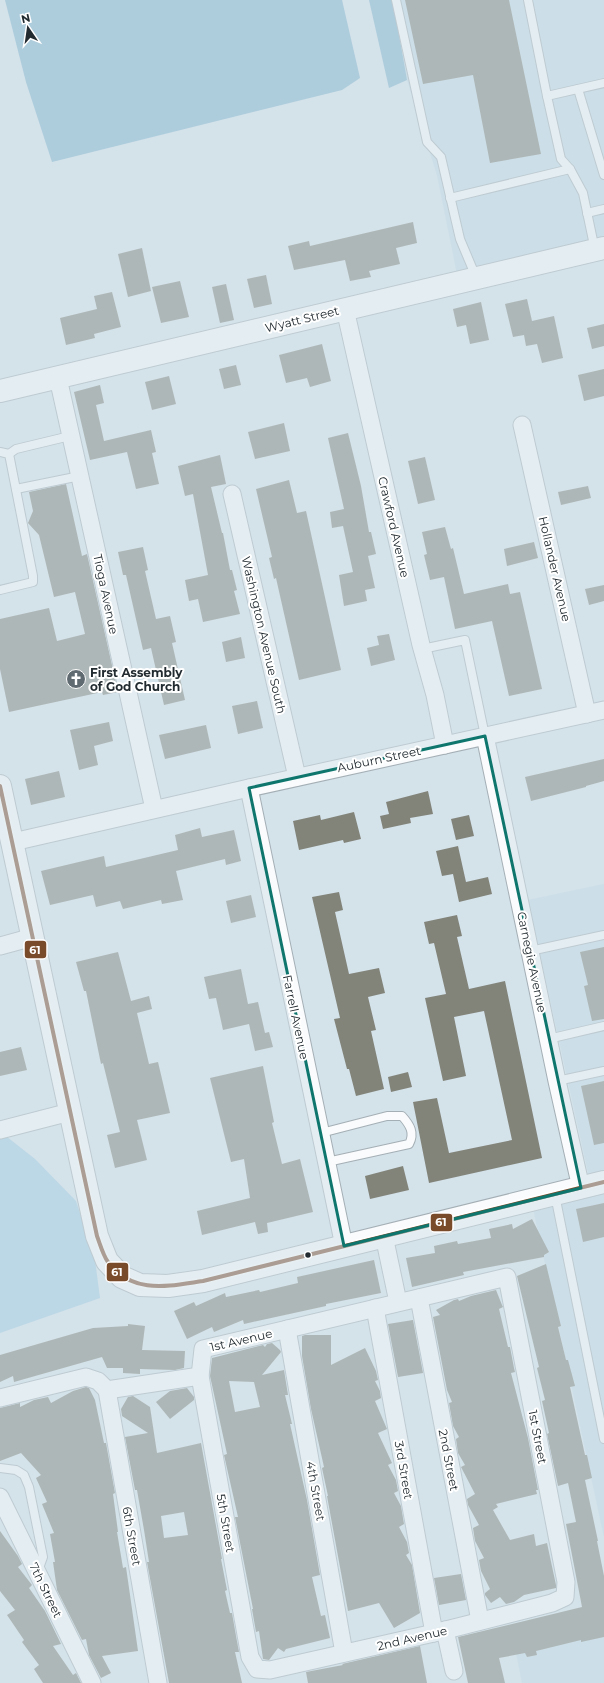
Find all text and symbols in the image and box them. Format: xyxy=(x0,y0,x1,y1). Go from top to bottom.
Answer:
north arrow xyxy=(8,8,48,48)
text: N xyxy=(20,10,32,26)
street label: Wyatt Street xyxy=(263,303,341,335)
street label: Crawford Avenue xyxy=(375,475,413,579)
street label: Hollander Avenue xyxy=(536,515,574,623)
street label: Tioga Avenue xyxy=(90,553,122,635)
street label: Washington Avenue South xyxy=(239,555,289,715)
place label: First Assembly of God Church xyxy=(90,665,183,694)
church icon: First Assembly of God Church xyxy=(65,668,87,690)
street label: Auburn Street xyxy=(336,743,422,775)
street label: Carnegie Avenue xyxy=(514,910,550,1014)
line badge: 61 xyxy=(24,940,47,959)
text: 61 xyxy=(29,943,41,957)
street label: Farrell Avenue xyxy=(280,973,312,1061)
line badge: 61 xyxy=(430,1213,453,1232)
text: 61 xyxy=(435,1215,447,1229)
unlabelled marker xyxy=(303,1250,313,1260)
line badge: 61 xyxy=(106,1262,129,1282)
text: 61 xyxy=(111,1265,123,1279)
street label: 1st Avenue xyxy=(208,1326,274,1354)
street label: 1st Street xyxy=(525,1409,551,1465)
street label: 2nd Street xyxy=(436,1428,462,1492)
street label: 3rd Street xyxy=(391,1440,417,1500)
street label: 4th Street xyxy=(303,1460,329,1522)
street label: 5th Street xyxy=(213,1493,239,1554)
street label: 6th Street xyxy=(119,1505,145,1567)
street label: 7th Street xyxy=(26,1560,66,1620)
street label: 2nd Avenue xyxy=(375,1623,449,1653)

